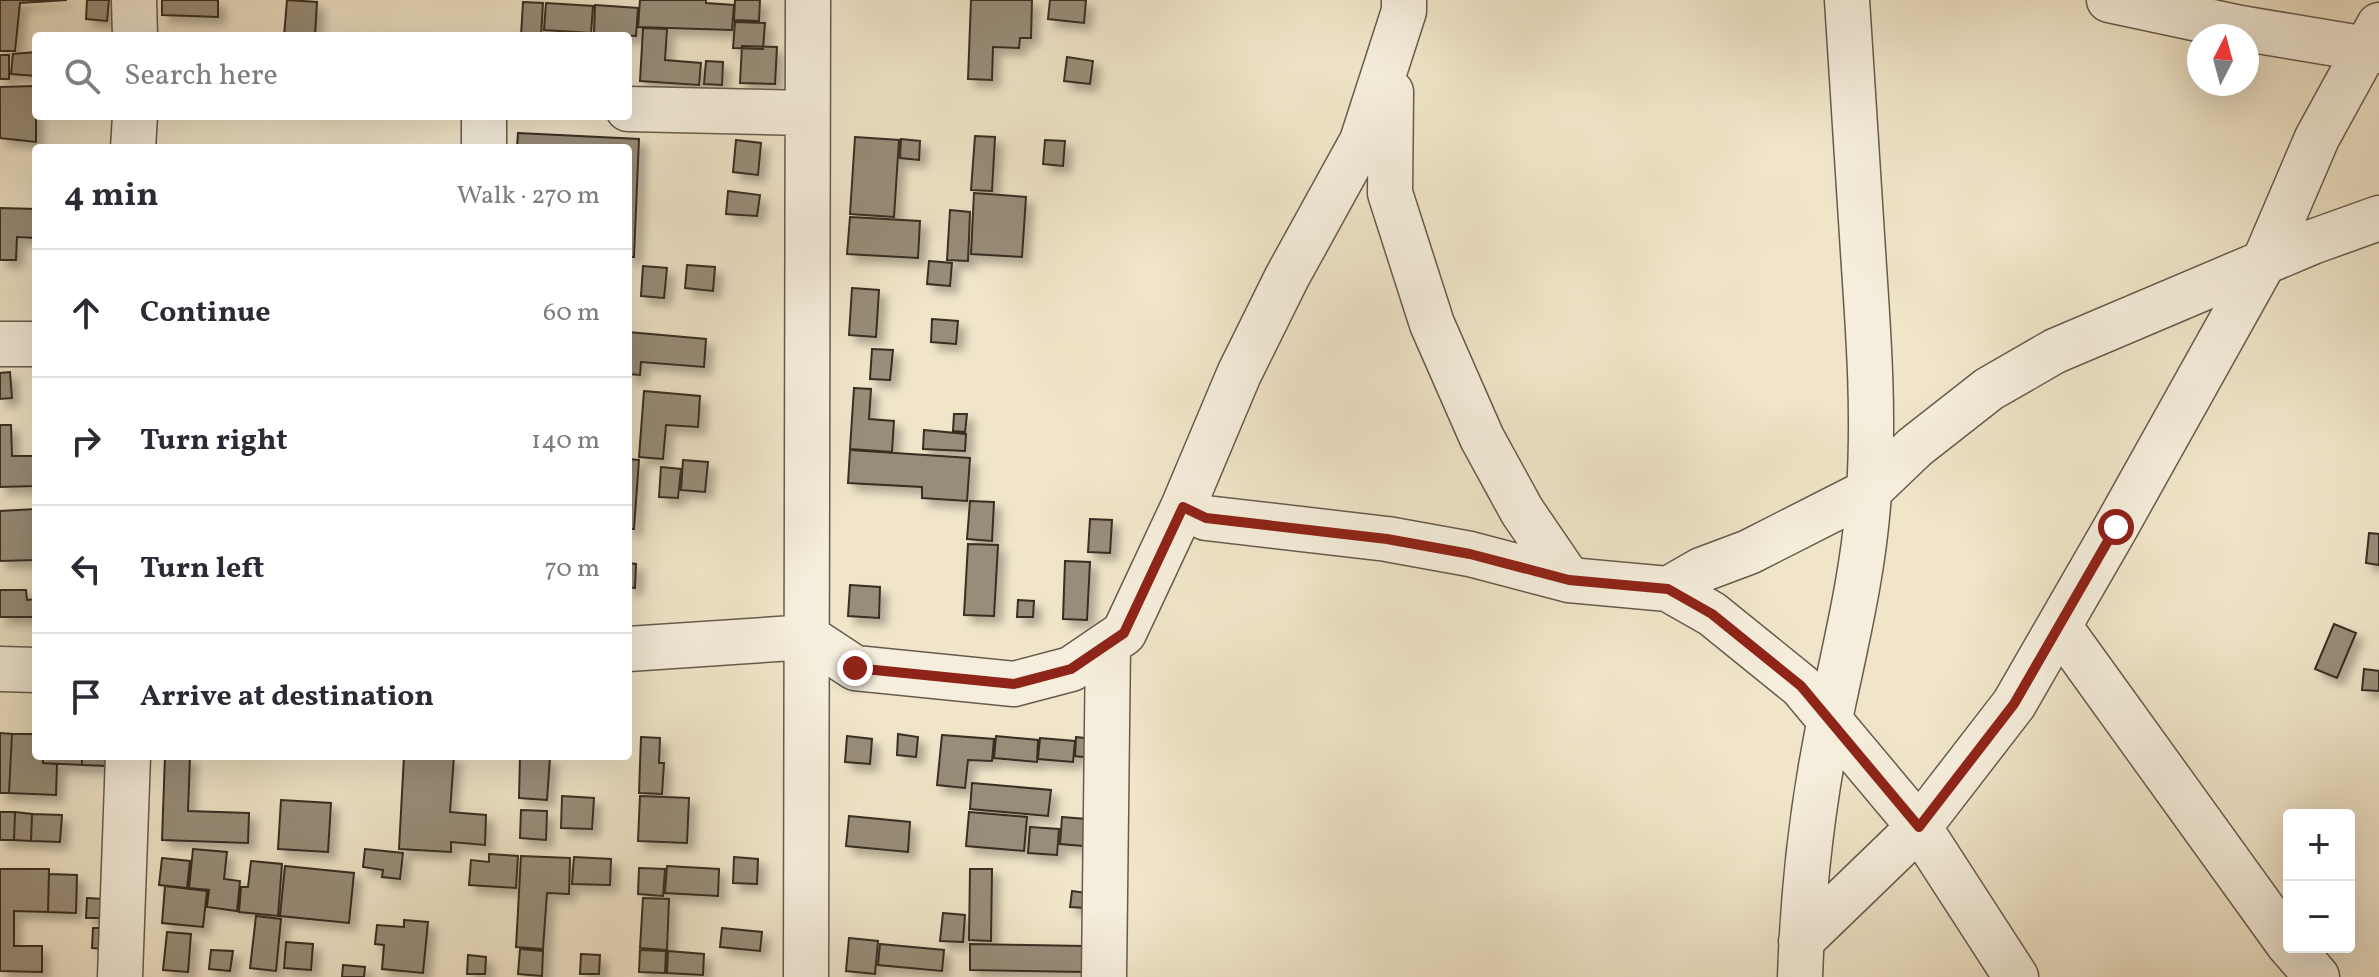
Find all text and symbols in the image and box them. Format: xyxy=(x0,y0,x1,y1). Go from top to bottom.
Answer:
north arrow xyxy=(2187,24,2259,96)
search box xyxy=(32,32,632,120)
icon: search xyxy=(60,54,104,98)
text: Search here xyxy=(124,55,278,97)
text: 4 min xyxy=(64,173,159,220)
text: Walk · 270 m xyxy=(457,178,600,214)
icon: ahead xyxy=(64,291,108,335)
text: Continue xyxy=(140,292,271,334)
text: 60 m xyxy=(543,295,600,331)
icon: right xyxy=(64,419,108,463)
text: Turn right xyxy=(140,420,288,462)
text: 140 m xyxy=(531,423,600,459)
route start xyxy=(2098,509,2134,545)
icon: left xyxy=(64,547,108,591)
text: Turn left xyxy=(140,548,264,590)
text: 70 m xyxy=(545,551,600,587)
route end xyxy=(837,650,873,686)
icon: arrive xyxy=(64,675,108,719)
text: Arrive at destination xyxy=(140,676,434,718)
map controls xyxy=(2283,809,2355,953)
button: + xyxy=(2283,809,2355,881)
button: − xyxy=(2283,881,2355,953)

